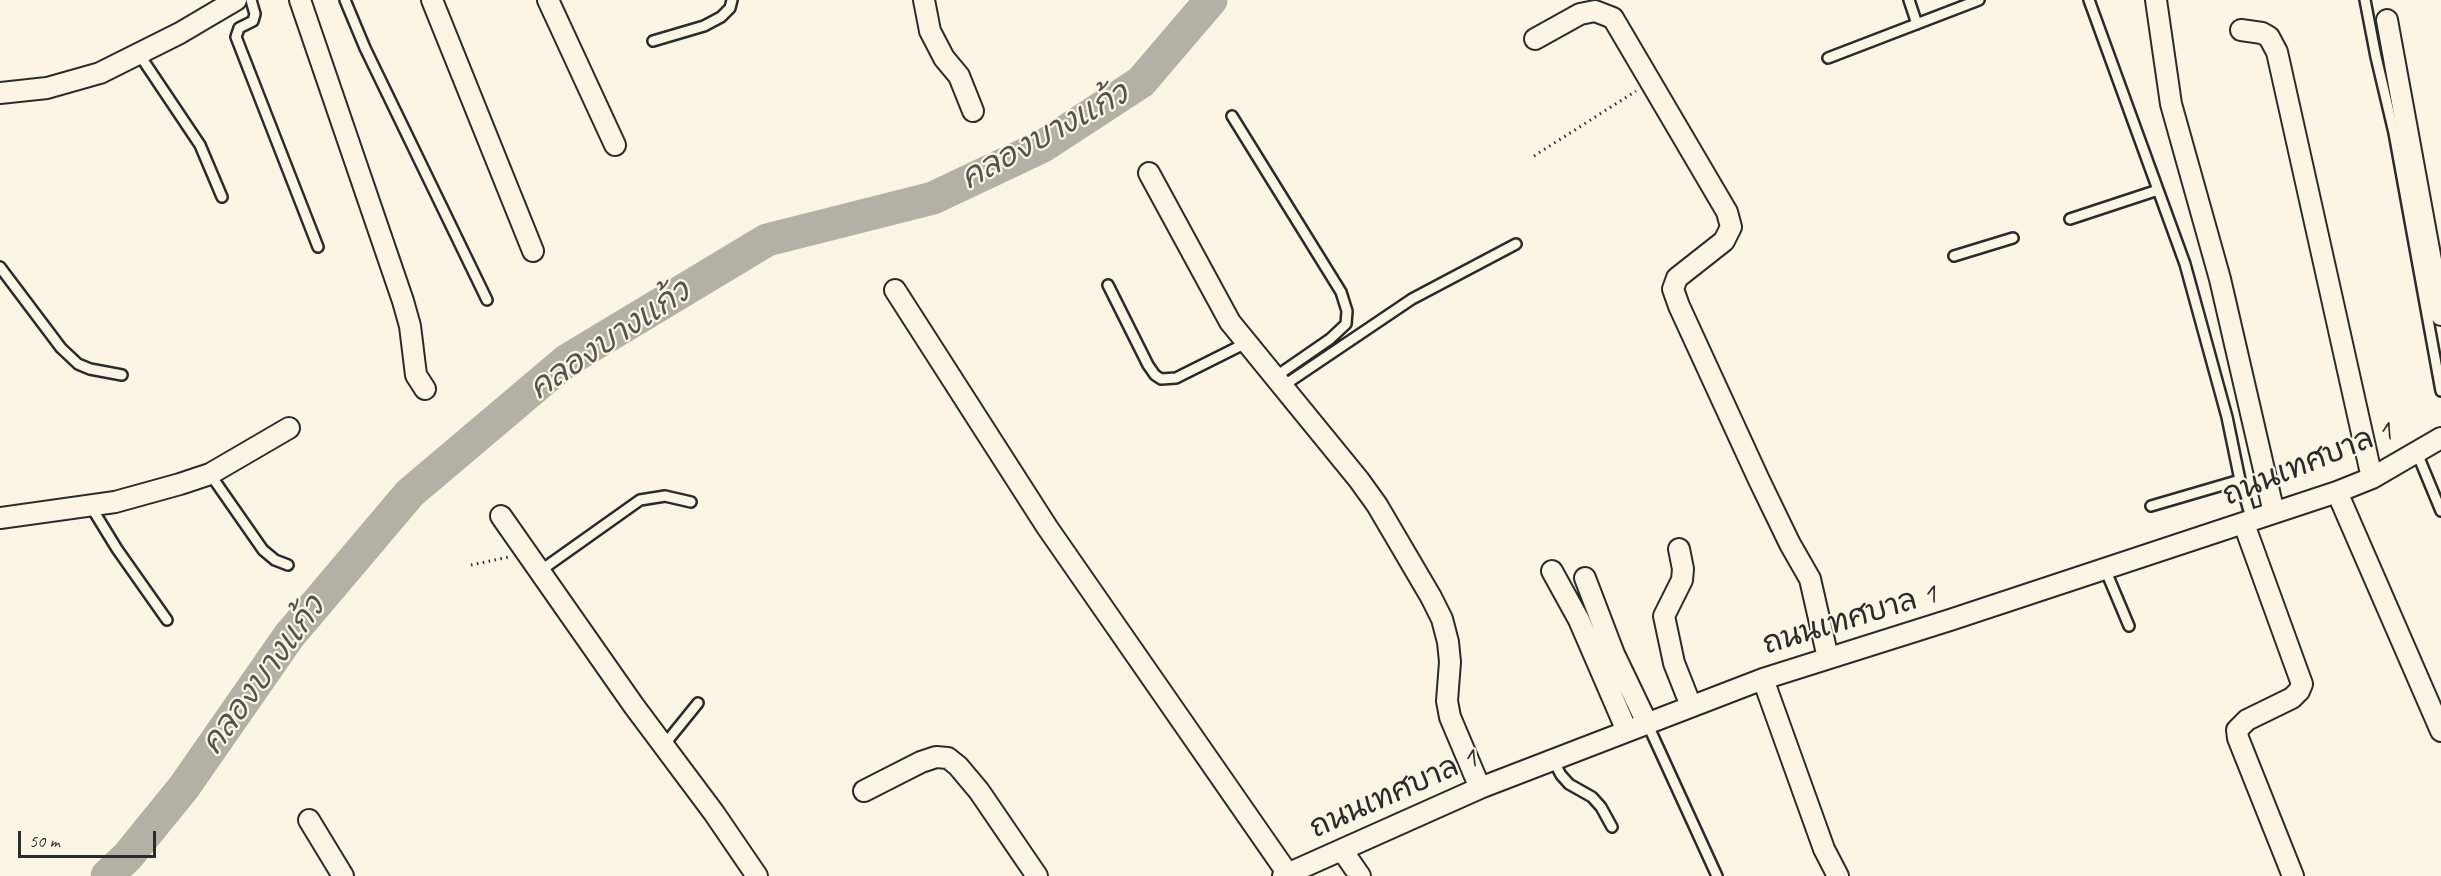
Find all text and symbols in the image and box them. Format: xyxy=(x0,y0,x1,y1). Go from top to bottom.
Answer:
water label: คลองบางแก้ว xyxy=(955,75,1135,199)
water label: คลองบางแก้ว xyxy=(522,273,698,409)
street label: ถนนเทศบาล 1 xyxy=(2218,414,2398,514)
street label: ถนนเทศบาล 1 xyxy=(1759,576,1941,664)
water label: คลองบางแก้ว xyxy=(194,590,334,762)
street label: ถนนเทศบาล 1 xyxy=(1304,741,1484,847)
scale bar xyxy=(21,819,159,857)
text: 50 m xyxy=(29,830,60,852)

